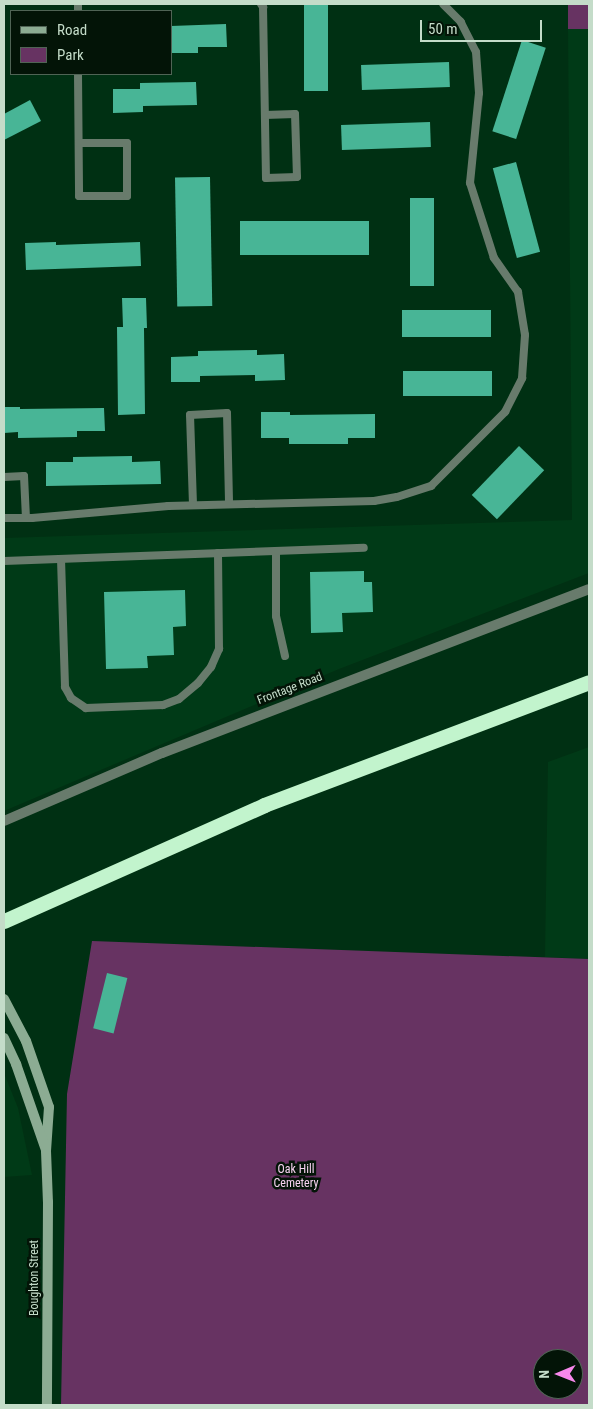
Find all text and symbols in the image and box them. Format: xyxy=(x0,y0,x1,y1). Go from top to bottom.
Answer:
legend xyxy=(10,10,172,75)
scale bar xyxy=(423,10,546,42)
text: 50 m xyxy=(428,20,458,38)
text: Road xyxy=(57,21,87,39)
text: Park xyxy=(57,46,84,64)
street label: Frontage Road xyxy=(255,670,325,708)
park label: Oak Hill Cemetery xyxy=(273,1163,319,1191)
street label: Boughton Street xyxy=(28,1240,42,1316)
north arrow xyxy=(533,1349,583,1399)
text: N xyxy=(536,1370,552,1379)

